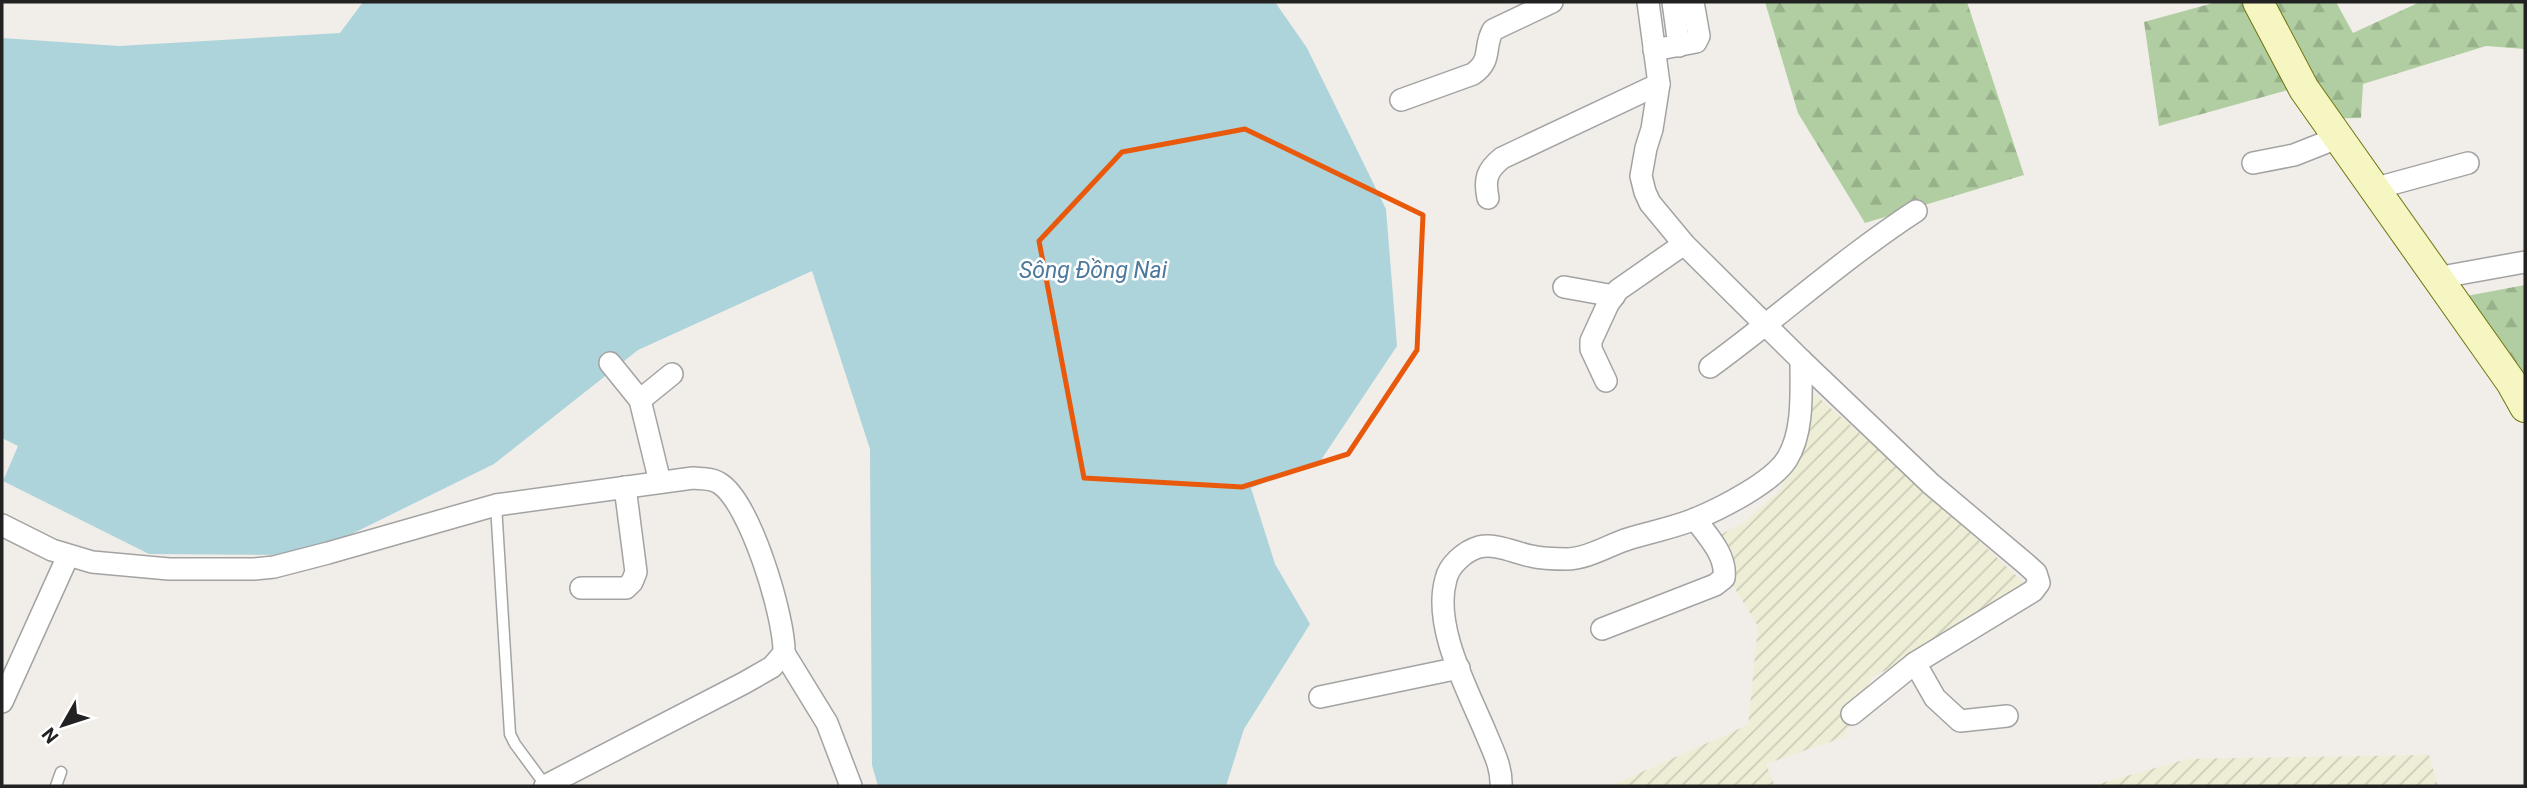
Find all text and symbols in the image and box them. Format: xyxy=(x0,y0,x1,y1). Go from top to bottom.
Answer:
water label: Sông Đồng Nai xyxy=(1019,257,1168,284)
north arrow xyxy=(28,690,98,760)
text: N xyxy=(37,723,63,748)

